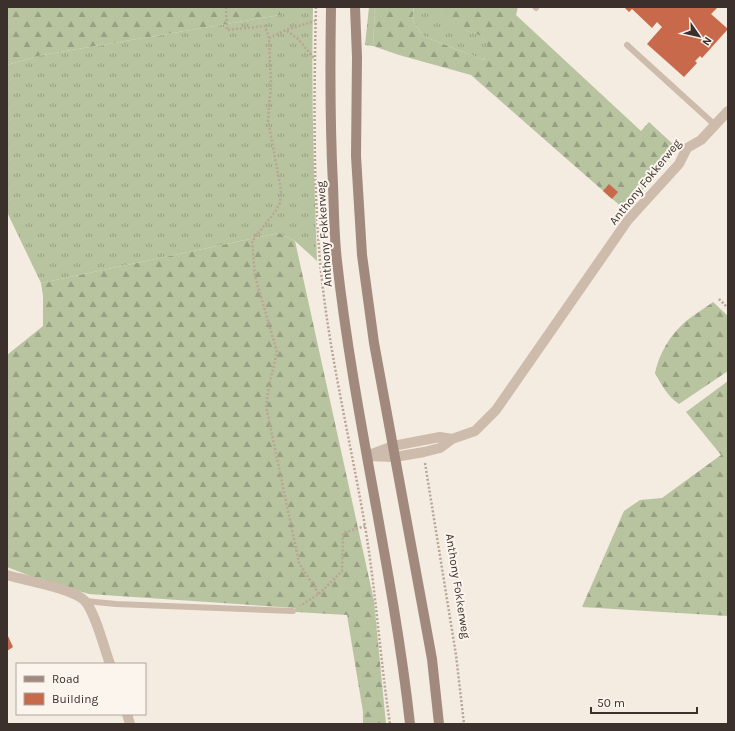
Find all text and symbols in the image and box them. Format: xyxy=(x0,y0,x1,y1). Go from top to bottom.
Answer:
north arrow xyxy=(679,16,719,56)
text: N xyxy=(699,34,714,48)
street label: Anthony Fokkerweg xyxy=(606,136,684,228)
street label: Anthony Fokkerweg xyxy=(313,180,335,288)
street label: Anthony Fokkerweg xyxy=(443,532,473,640)
legend xyxy=(16,663,146,715)
text: Road xyxy=(52,672,80,686)
scale bar xyxy=(591,689,697,715)
text: Building xyxy=(52,692,99,706)
text: 50 m xyxy=(597,696,625,710)

